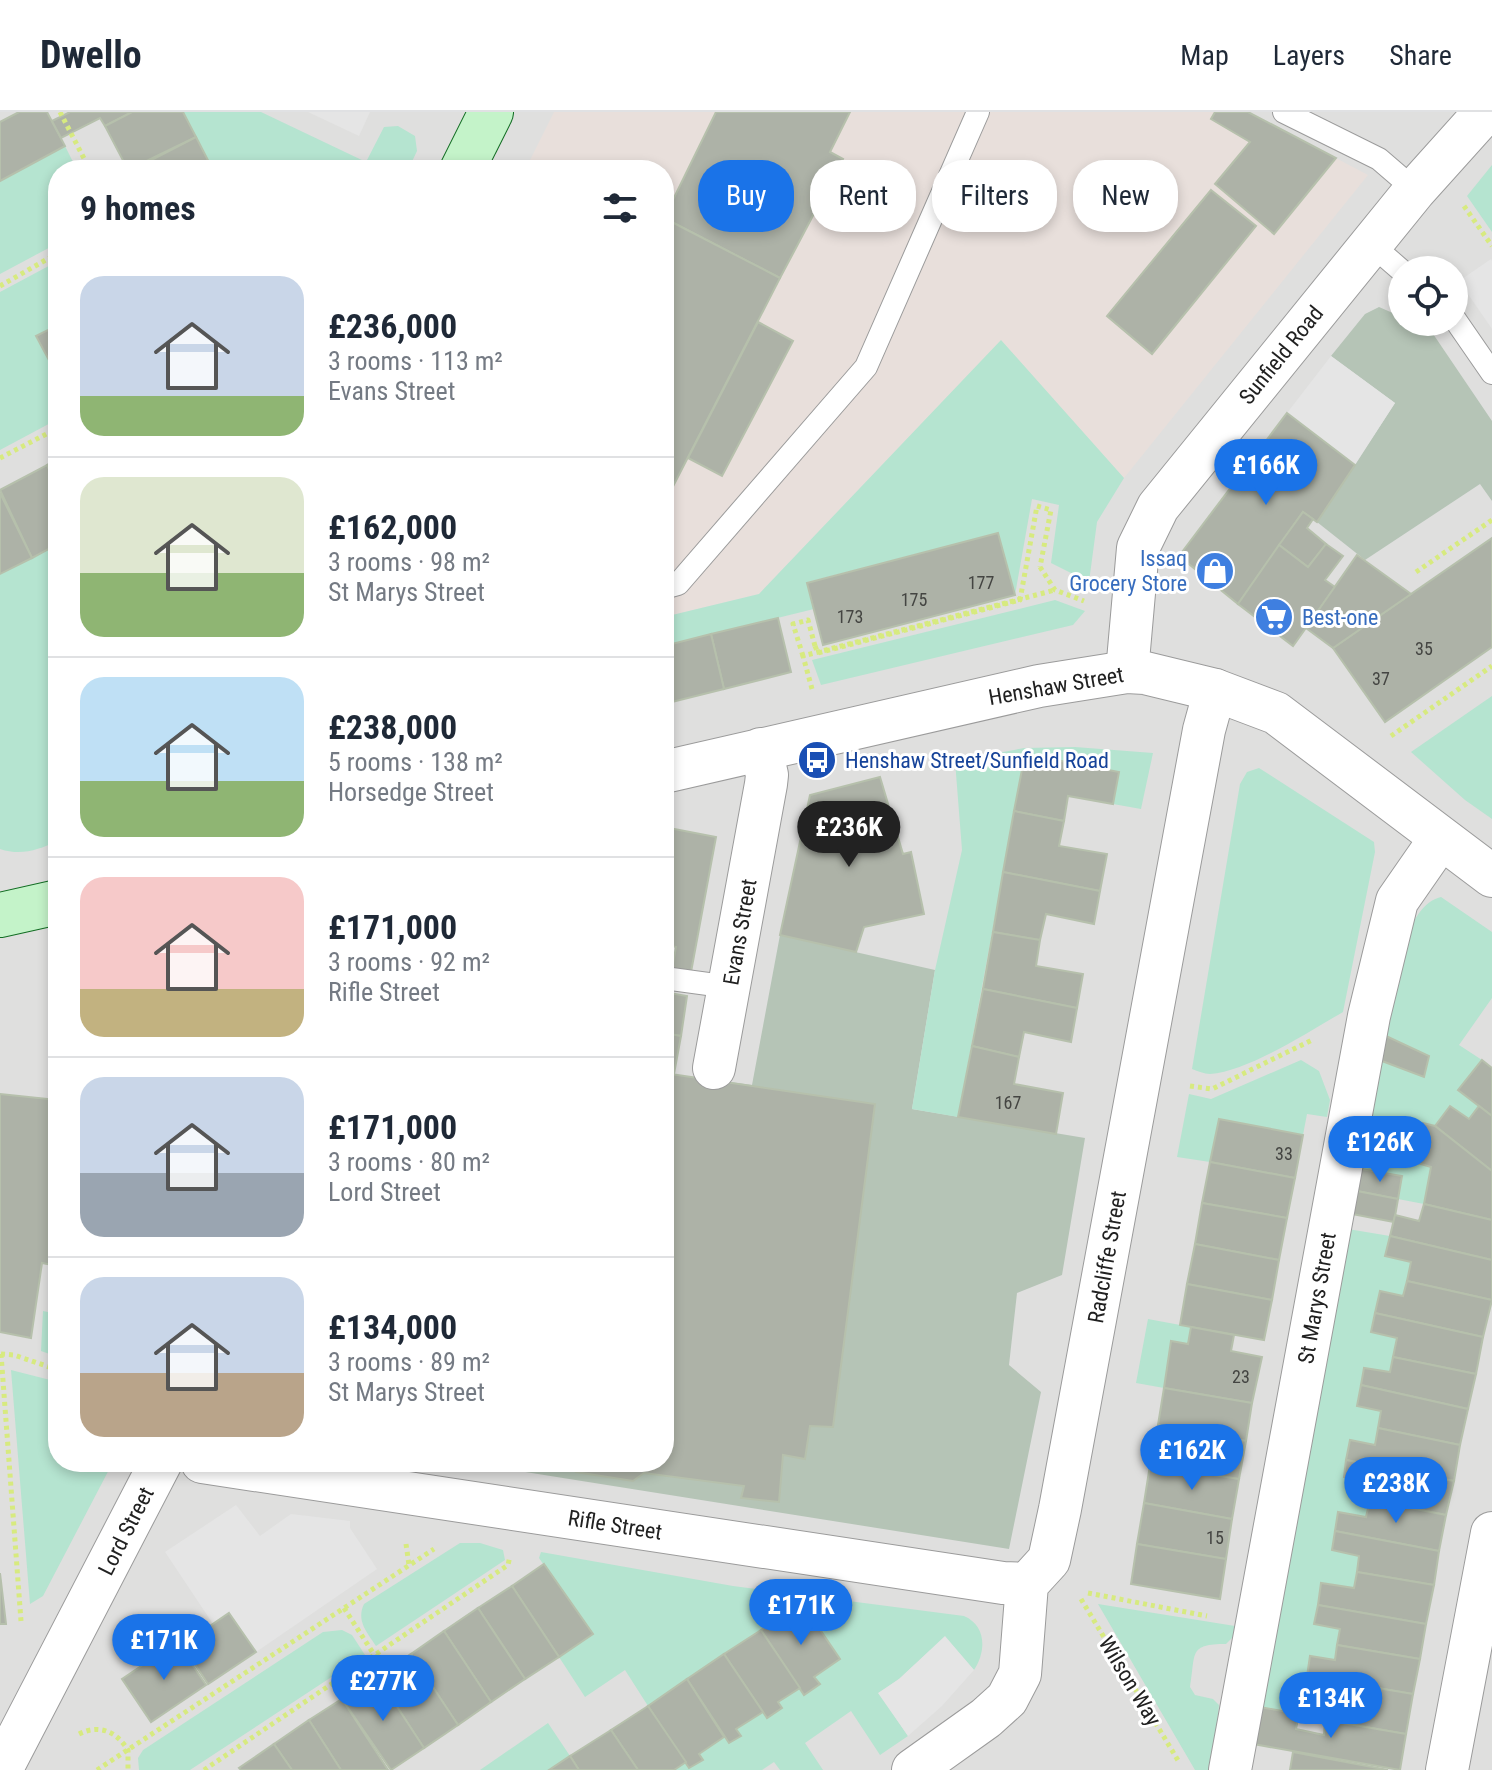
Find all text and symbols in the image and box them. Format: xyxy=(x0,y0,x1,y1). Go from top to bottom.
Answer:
text: Dwello xyxy=(40,33,142,77)
text: Map xyxy=(1180,39,1229,72)
text: Layers xyxy=(1273,39,1345,72)
text: Share xyxy=(1389,39,1452,72)
chip: Buy xyxy=(698,160,794,232)
chip: Rent xyxy=(810,160,916,232)
chip: Filters xyxy=(932,160,1057,232)
chip: New xyxy=(1073,160,1178,232)
icon: filters xyxy=(598,186,642,230)
text: 9 homes xyxy=(80,188,196,228)
map controls xyxy=(1388,256,1468,336)
button: locate xyxy=(1388,256,1468,336)
street label: Sunfield Road xyxy=(1234,301,1328,409)
text: £236,000 xyxy=(328,306,457,346)
icon: home xyxy=(144,308,240,404)
text: 3 rooms · 113 m² xyxy=(328,346,503,376)
text: Evans Street xyxy=(328,376,455,406)
pin: £166K xyxy=(1210,439,1322,507)
text: £166K xyxy=(1232,450,1300,480)
text: £162,000 xyxy=(328,507,457,547)
icon: home xyxy=(144,509,240,605)
place label: Issaq Grocery Store xyxy=(1069,546,1187,596)
text: 3 rooms · 98 m² xyxy=(328,547,490,577)
shop icon: Issaq Grocery Store xyxy=(1194,550,1236,592)
house number: 177 xyxy=(968,572,994,593)
text: St Marys Street xyxy=(328,577,485,607)
house number: 175 xyxy=(901,589,927,610)
supermarket icon: Best-one xyxy=(1253,596,1295,638)
place label: Best-one xyxy=(1302,605,1378,630)
house number: 173 xyxy=(837,606,863,627)
house number: 35 xyxy=(1415,638,1433,659)
street label: Henshaw Street xyxy=(987,662,1125,710)
house number: 37 xyxy=(1372,668,1390,689)
text: £238,000 xyxy=(328,707,457,747)
icon: home xyxy=(144,709,240,805)
bus stop icon: Henshaw Street/Sunfield Road xyxy=(796,739,838,781)
text: 5 rooms · 138 m² xyxy=(328,747,503,777)
place label: Henshaw Street/Sunfield Road xyxy=(845,748,1109,773)
text: Horsedge Street xyxy=(328,777,494,807)
pin: £236K xyxy=(793,801,905,869)
text: £236K xyxy=(815,812,883,842)
street label: Evans Street xyxy=(718,877,762,987)
text: £171,000 xyxy=(328,907,457,947)
icon: home xyxy=(144,909,240,1005)
text: 3 rooms · 92 m² xyxy=(328,947,490,977)
text: Rifle Street xyxy=(328,977,440,1007)
house number: 167 xyxy=(995,1092,1021,1113)
text: £171,000 xyxy=(328,1107,457,1147)
icon: home xyxy=(144,1109,240,1205)
pin: £126K xyxy=(1324,1116,1436,1184)
text: £126K xyxy=(1346,1127,1414,1157)
house number: 33 xyxy=(1275,1143,1293,1164)
text: 3 rooms · 80 m² xyxy=(328,1147,490,1177)
text: Lord Street xyxy=(328,1177,441,1207)
street label: Radcliffe Street xyxy=(1083,1189,1131,1325)
street label: St Marys Street xyxy=(1293,1230,1341,1366)
text: £134,000 xyxy=(328,1307,457,1347)
icon: home xyxy=(144,1309,240,1405)
text: 3 rooms · 89 m² xyxy=(328,1347,490,1377)
house number: 23 xyxy=(1232,1366,1250,1387)
text: St Marys Street xyxy=(328,1377,485,1407)
pin: £162K xyxy=(1136,1424,1248,1492)
text: £162K xyxy=(1158,1435,1226,1465)
pin: £238K xyxy=(1340,1457,1452,1525)
text: £238K xyxy=(1362,1468,1430,1498)
street label: Lord Street xyxy=(93,1483,159,1579)
street label: Rifle Street xyxy=(566,1505,664,1545)
house number: 15 xyxy=(1206,1527,1224,1548)
pin: £171K xyxy=(745,1579,857,1647)
text: £171K xyxy=(767,1590,835,1620)
pin: £171K xyxy=(108,1614,220,1682)
text: £171K xyxy=(130,1625,198,1655)
street label: Wilson Way xyxy=(1094,1632,1166,1730)
pin: £277K xyxy=(327,1655,439,1723)
text: £277K xyxy=(349,1666,417,1696)
pin: £134K xyxy=(1275,1672,1387,1740)
text: £134K xyxy=(1297,1683,1365,1713)

